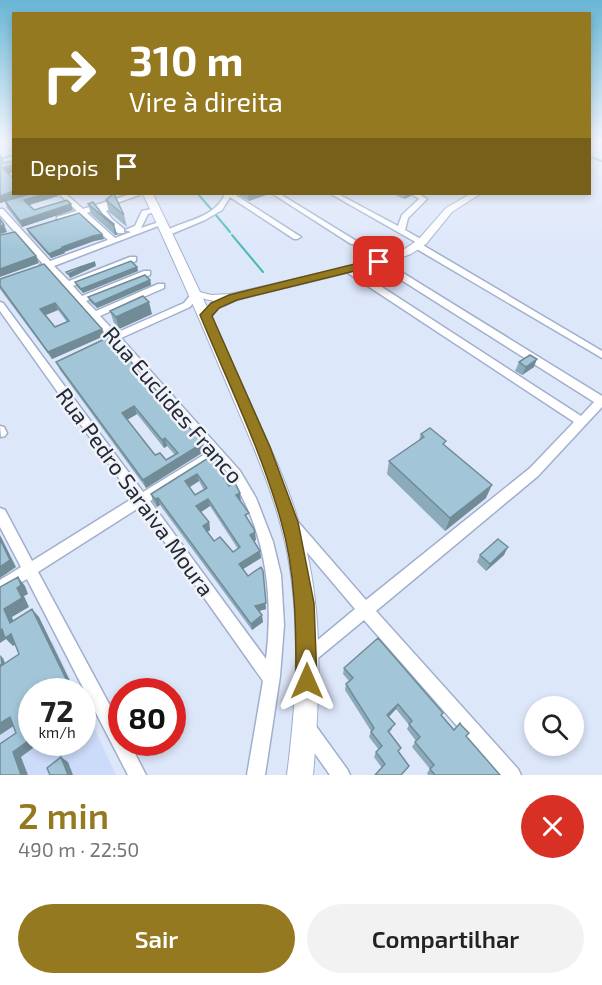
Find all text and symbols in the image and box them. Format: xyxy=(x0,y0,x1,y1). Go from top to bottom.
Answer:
text: 310 m xyxy=(129,34,244,84)
icon: right xyxy=(30,36,108,114)
text: Vire à direita xyxy=(129,85,283,117)
icon: arrive xyxy=(110,150,143,183)
text: Depois xyxy=(30,154,98,180)
pin xyxy=(353,236,404,287)
icon: arrive xyxy=(362,245,395,278)
street label: Rua Euclides Franco xyxy=(99,321,249,488)
street label: Rua Pedro Saraiva Moura xyxy=(52,382,220,601)
position arrow xyxy=(275,649,339,713)
speed limit sign: 80 xyxy=(108,678,186,756)
text: 72 xyxy=(40,692,74,728)
map controls xyxy=(524,696,584,756)
button: search xyxy=(524,696,584,756)
text: km/h xyxy=(38,723,76,741)
text: 2 min xyxy=(18,793,109,836)
button: close xyxy=(521,795,584,858)
text: 490 m · 22:50 xyxy=(18,837,139,861)
button: Sair xyxy=(18,904,295,973)
button: Compartilhar xyxy=(307,904,584,973)

